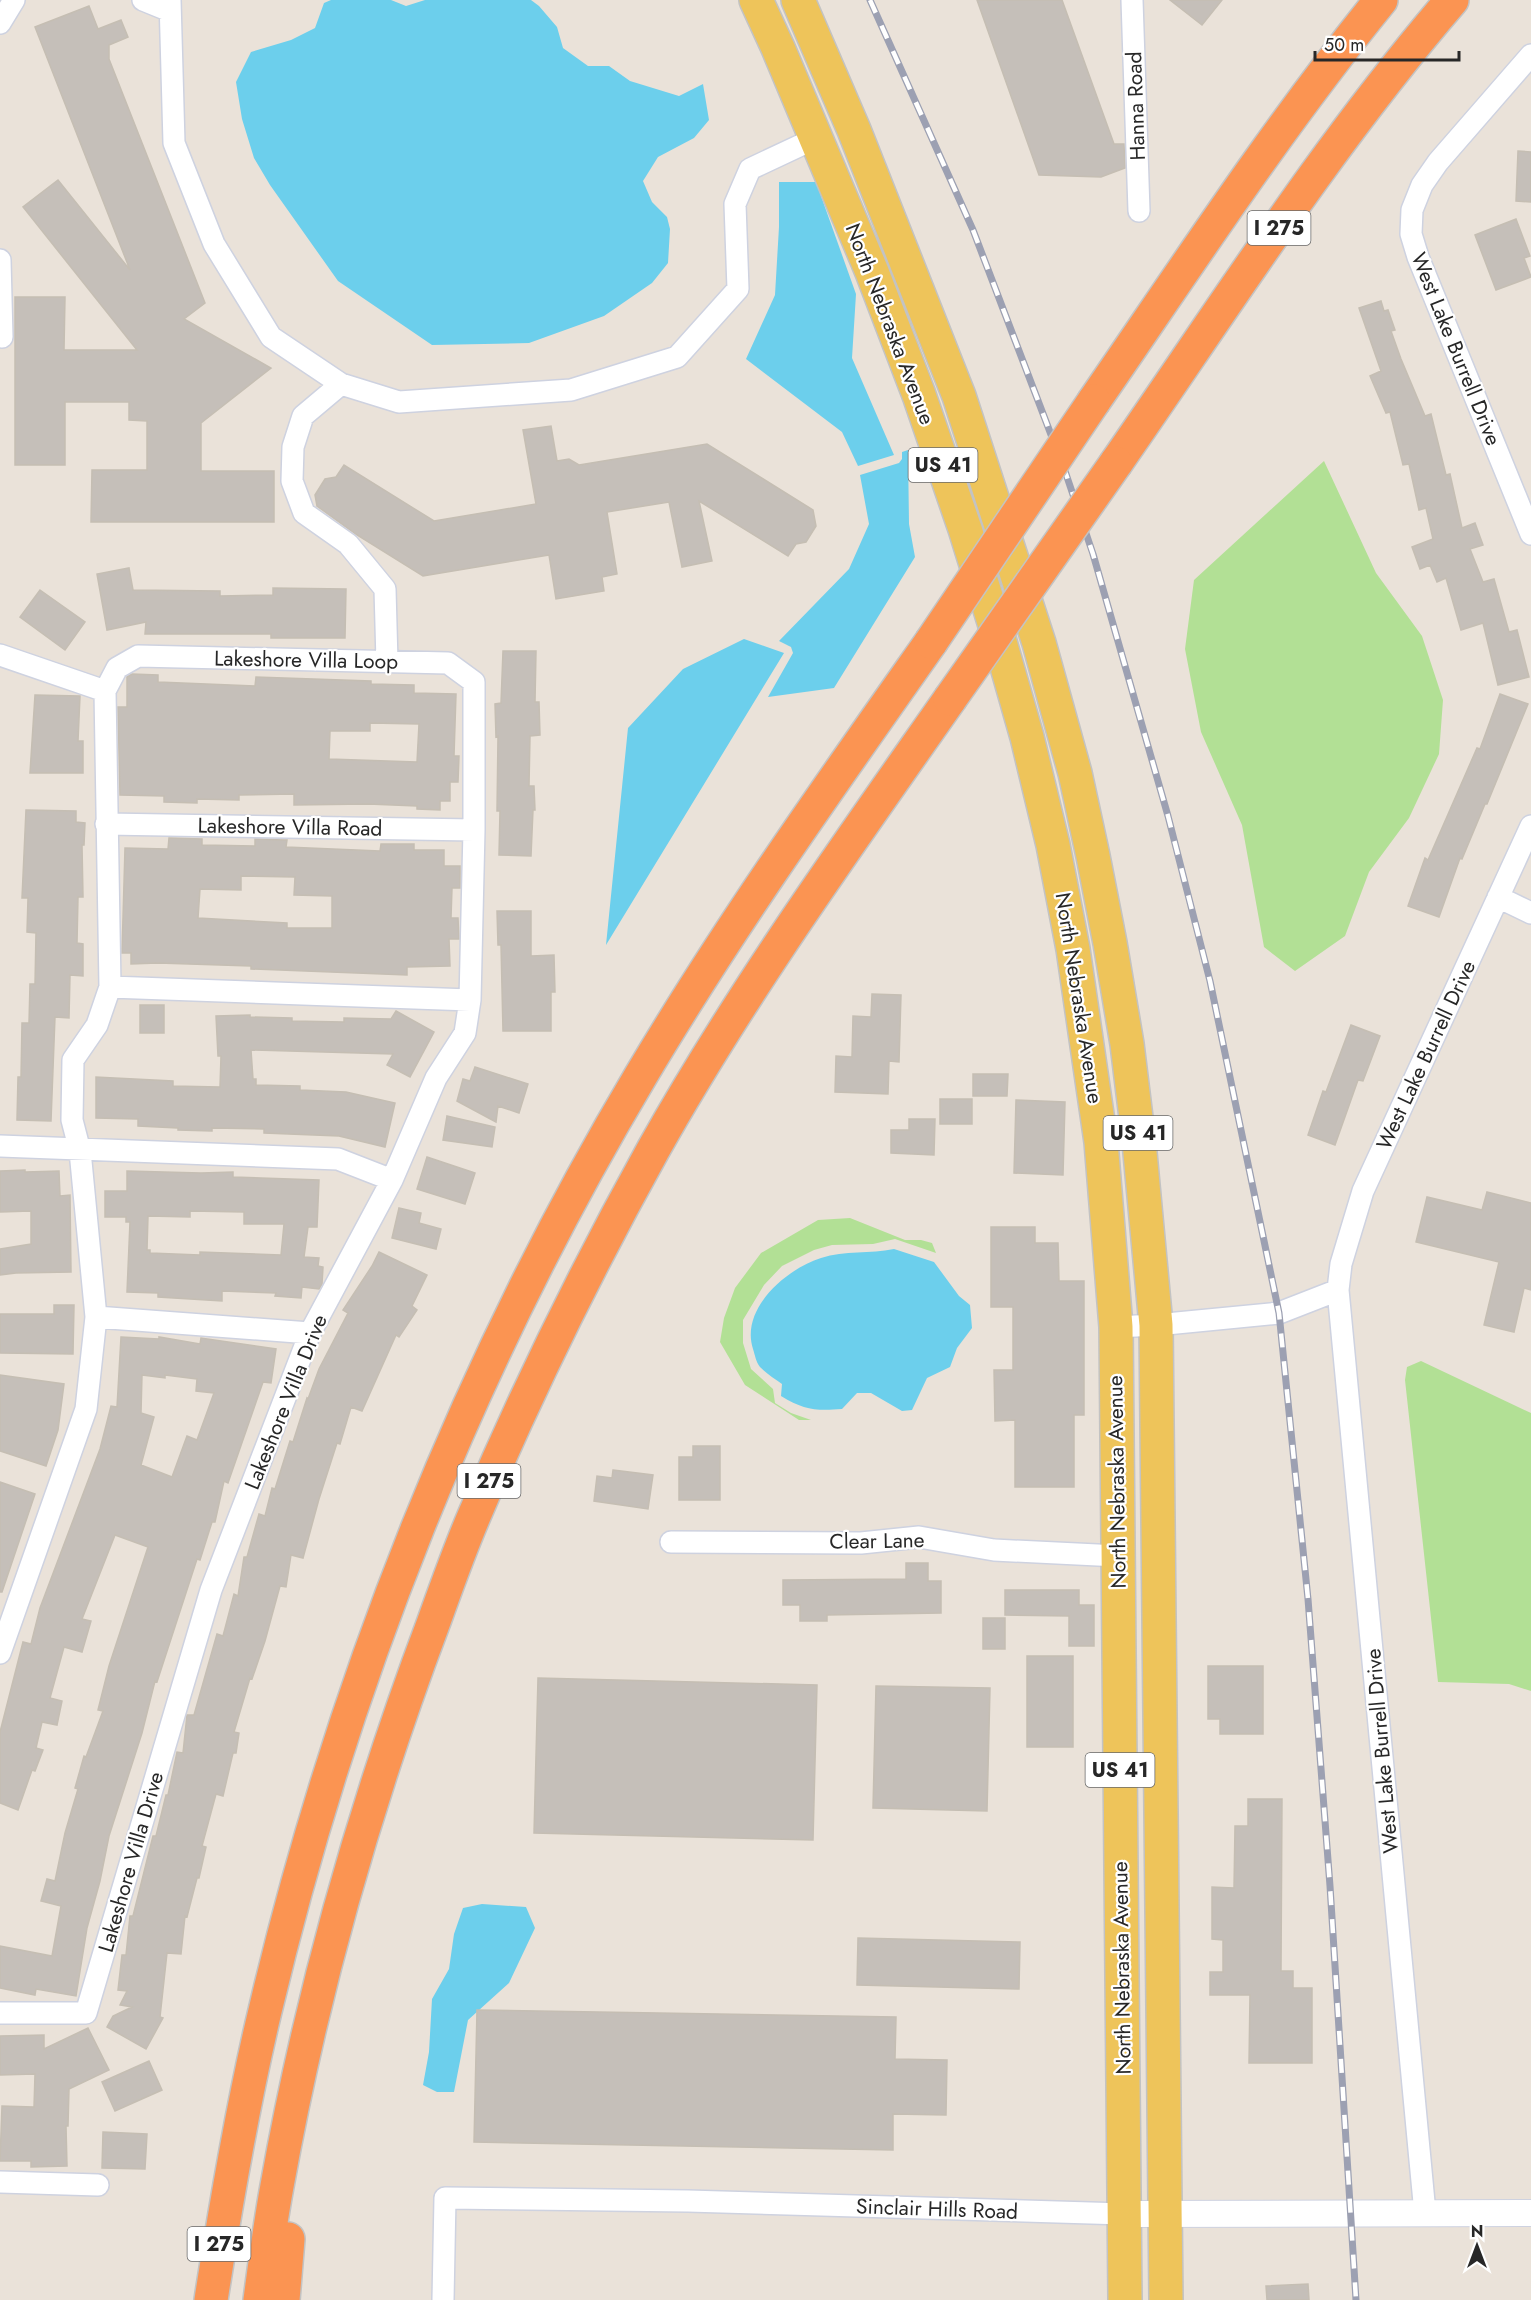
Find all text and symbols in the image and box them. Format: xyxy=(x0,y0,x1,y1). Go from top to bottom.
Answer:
scale bar xyxy=(1315,24,1459,62)
text: 50 m xyxy=(1324,32,1364,58)
street label: Hanna Road xyxy=(1119,51,1153,161)
road number: I 275 xyxy=(1248,211,1310,245)
street label: North Nebraska Avenue xyxy=(838,219,942,429)
street label: West Lake Burrell Drive xyxy=(1404,248,1508,450)
road number: US 41 xyxy=(908,448,978,482)
street label: Lakeshore Villa Loop xyxy=(214,643,398,677)
street label: Lakeshore Villa Road xyxy=(197,810,383,844)
street label: North Nebraska Avenue xyxy=(1048,890,1111,1106)
street label: West Lake Burrell Drive xyxy=(1369,955,1483,1155)
road number: US 41 xyxy=(1104,1116,1172,1150)
street label: Lakeshore Villa Drive xyxy=(237,1310,335,1494)
street label: North Nebraska Avenue xyxy=(1100,1375,1134,1589)
road number: I 275 xyxy=(458,1464,520,1498)
street label: Clear Lane xyxy=(829,1525,925,1557)
street label: West Lake Burrell Drive xyxy=(1358,1647,1406,1855)
road number: US 41 xyxy=(1086,1753,1154,1787)
street label: Lakeshore Villa Drive xyxy=(91,1768,171,1956)
street label: North Nebraska Avenue xyxy=(1105,1861,1139,2075)
street label: Sinclair Hills Road xyxy=(855,2191,1019,2227)
north arrow xyxy=(1447,2216,1507,2276)
text: N xyxy=(1471,2220,1483,2243)
road number: I 275 xyxy=(188,2227,250,2261)

